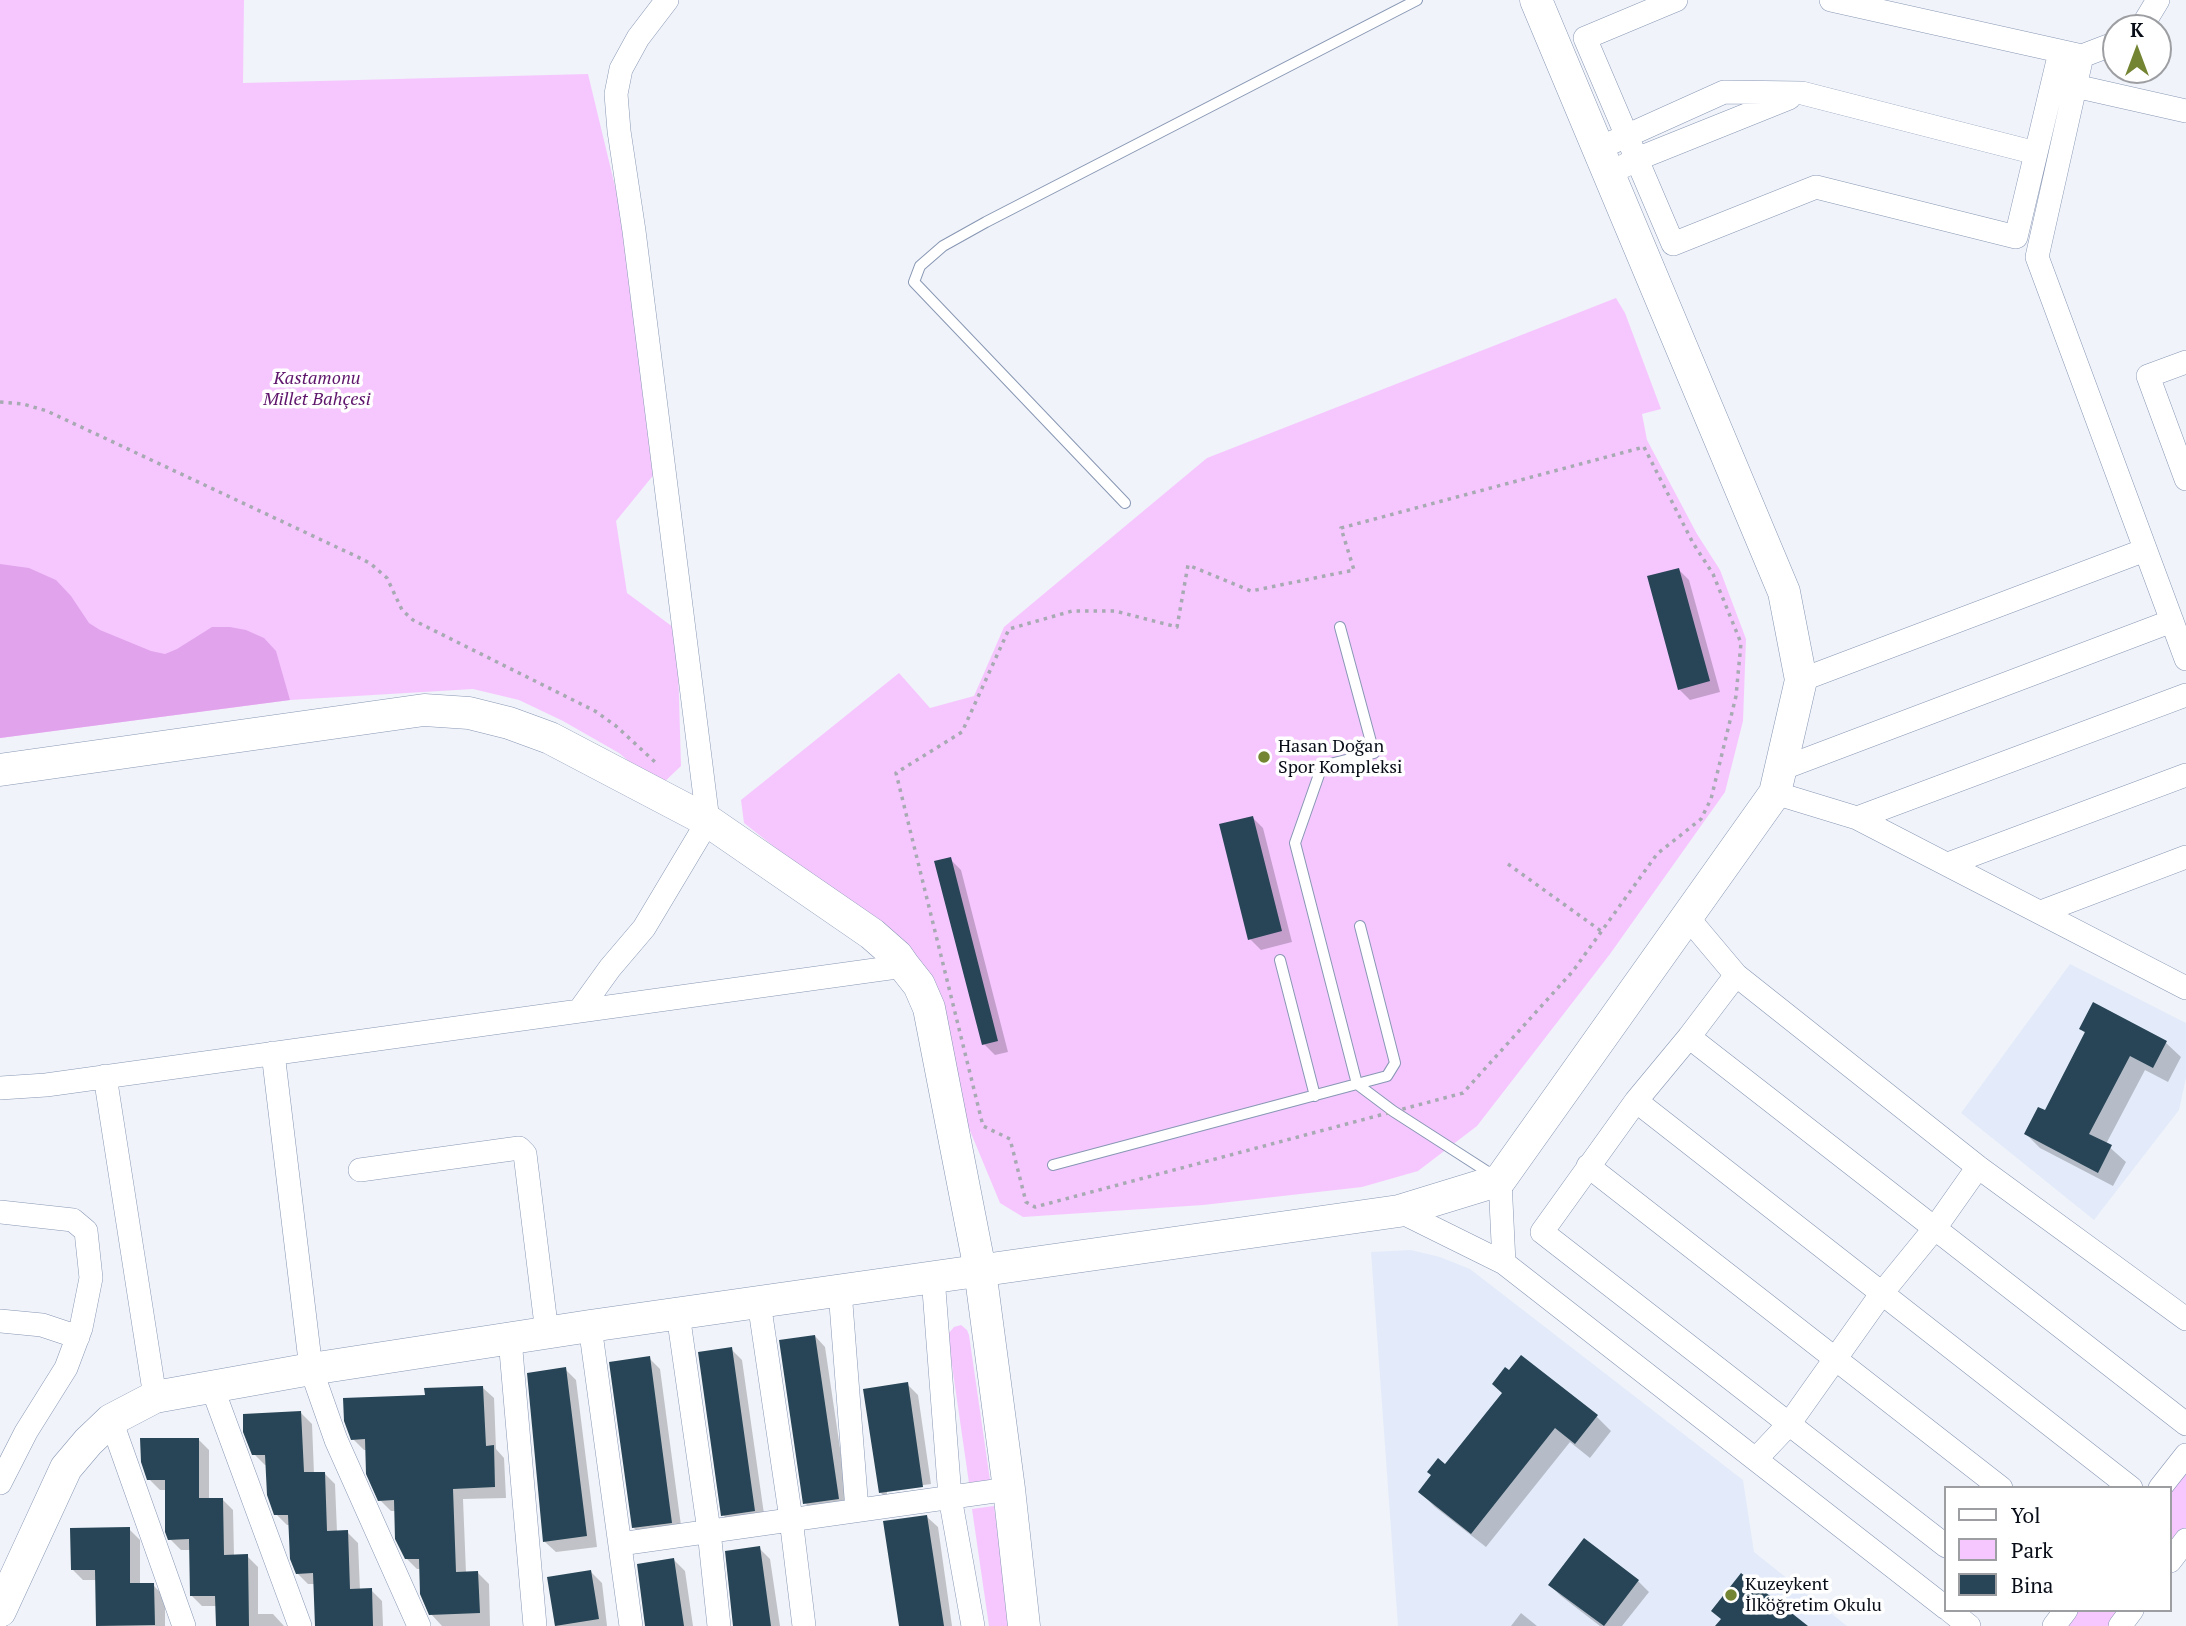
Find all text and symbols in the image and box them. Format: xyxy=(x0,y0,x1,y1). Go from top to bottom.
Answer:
north arrow xyxy=(2102,14,2172,84)
text: K xyxy=(2130,17,2144,42)
park label: Kastamonu Millet Bahçesi xyxy=(263,368,371,410)
place label: Hasan Doğan Spor Kompleksi xyxy=(1278,736,1402,778)
marker: Hasan Doğan Spor Kompleksi xyxy=(1256,749,1272,765)
legend xyxy=(1944,1486,2172,1612)
text: Yol xyxy=(2011,1501,2041,1529)
text: Park xyxy=(2011,1536,2053,1564)
text: Bina xyxy=(2011,1571,2053,1599)
place label: Kuzeykent İlköğretim Okulu xyxy=(1745,1574,1882,1616)
marker: Kuzeykent İlköğretim Okulu xyxy=(1723,1587,1739,1603)

